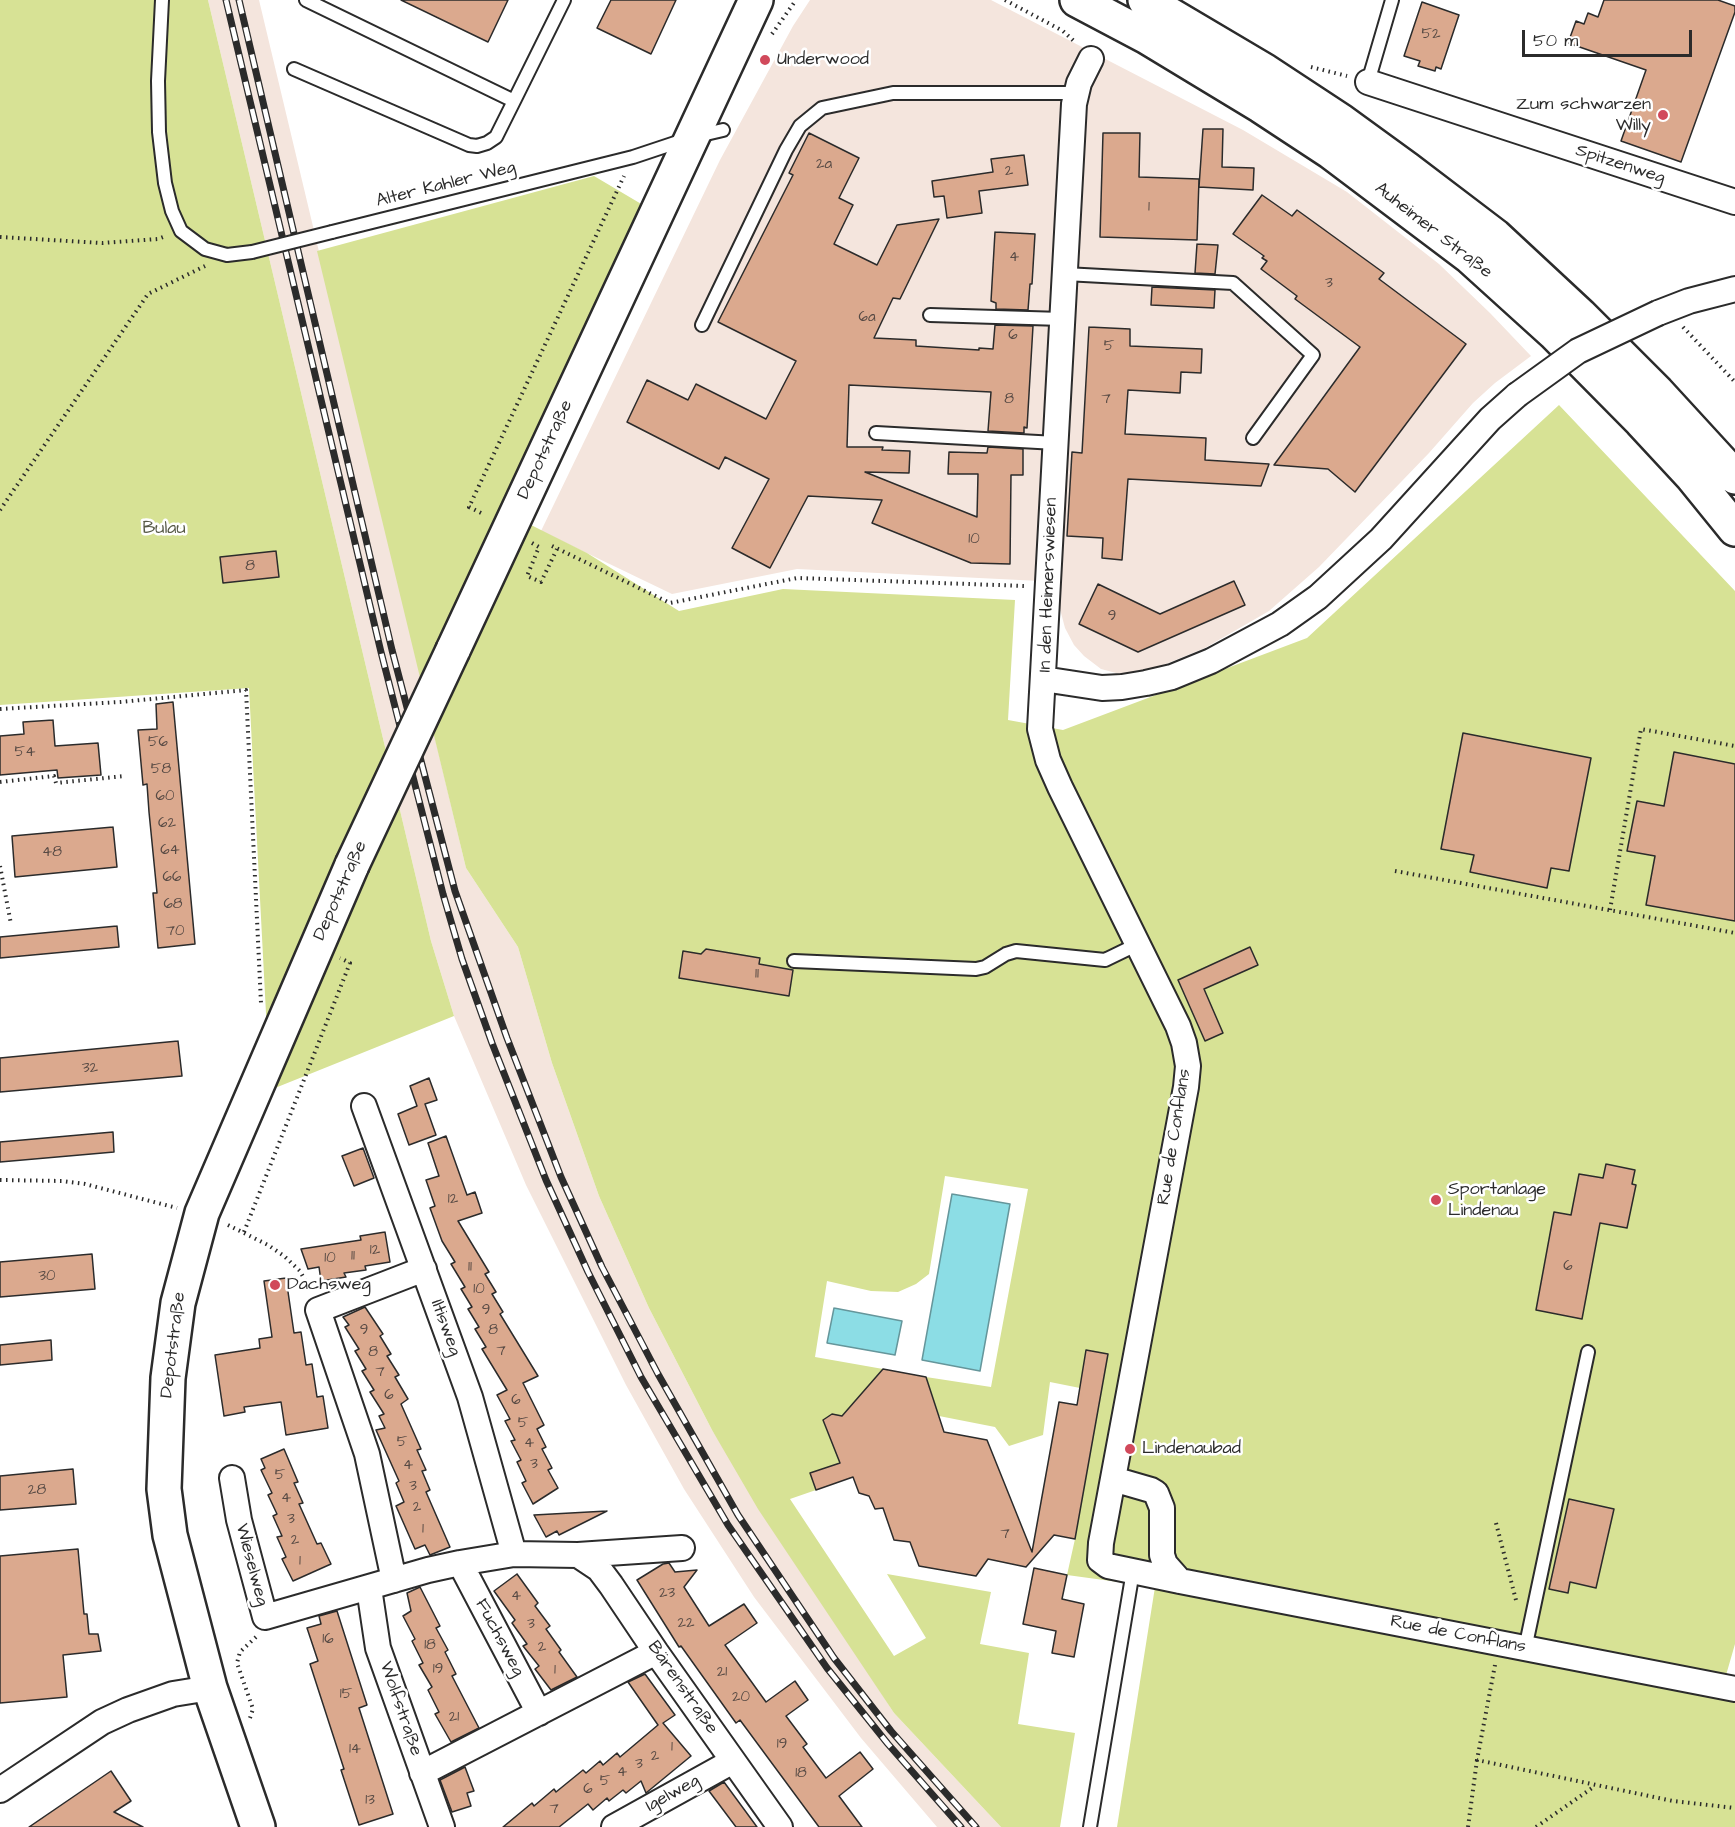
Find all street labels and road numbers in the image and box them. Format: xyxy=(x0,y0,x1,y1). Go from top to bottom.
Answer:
street label: Spitzenweg xyxy=(1573,140,1667,190)
street label: Alter Kahler Weg xyxy=(374,157,518,213)
street label: Auheimer Straße xyxy=(1370,178,1496,284)
street label: Depotstraße xyxy=(514,397,578,503)
street label: In den Heimerswiesen xyxy=(1035,497,1063,673)
street label: Depotstraße xyxy=(309,838,373,944)
street label: Rue de Conflans xyxy=(1154,1067,1196,1207)
street label: Depotstraße xyxy=(157,1291,191,1399)
street label: Iltisweg xyxy=(425,1297,465,1359)
street label: Wieselweg xyxy=(230,1521,272,1609)
street label: Fuchsweg xyxy=(470,1596,528,1680)
street label: Rue de Conflans xyxy=(1388,1611,1528,1659)
street label: Bärenstraße xyxy=(642,1637,722,1739)
street label: Wolfstraße xyxy=(374,1659,426,1759)
street label: Igelweg xyxy=(642,1770,704,1818)

